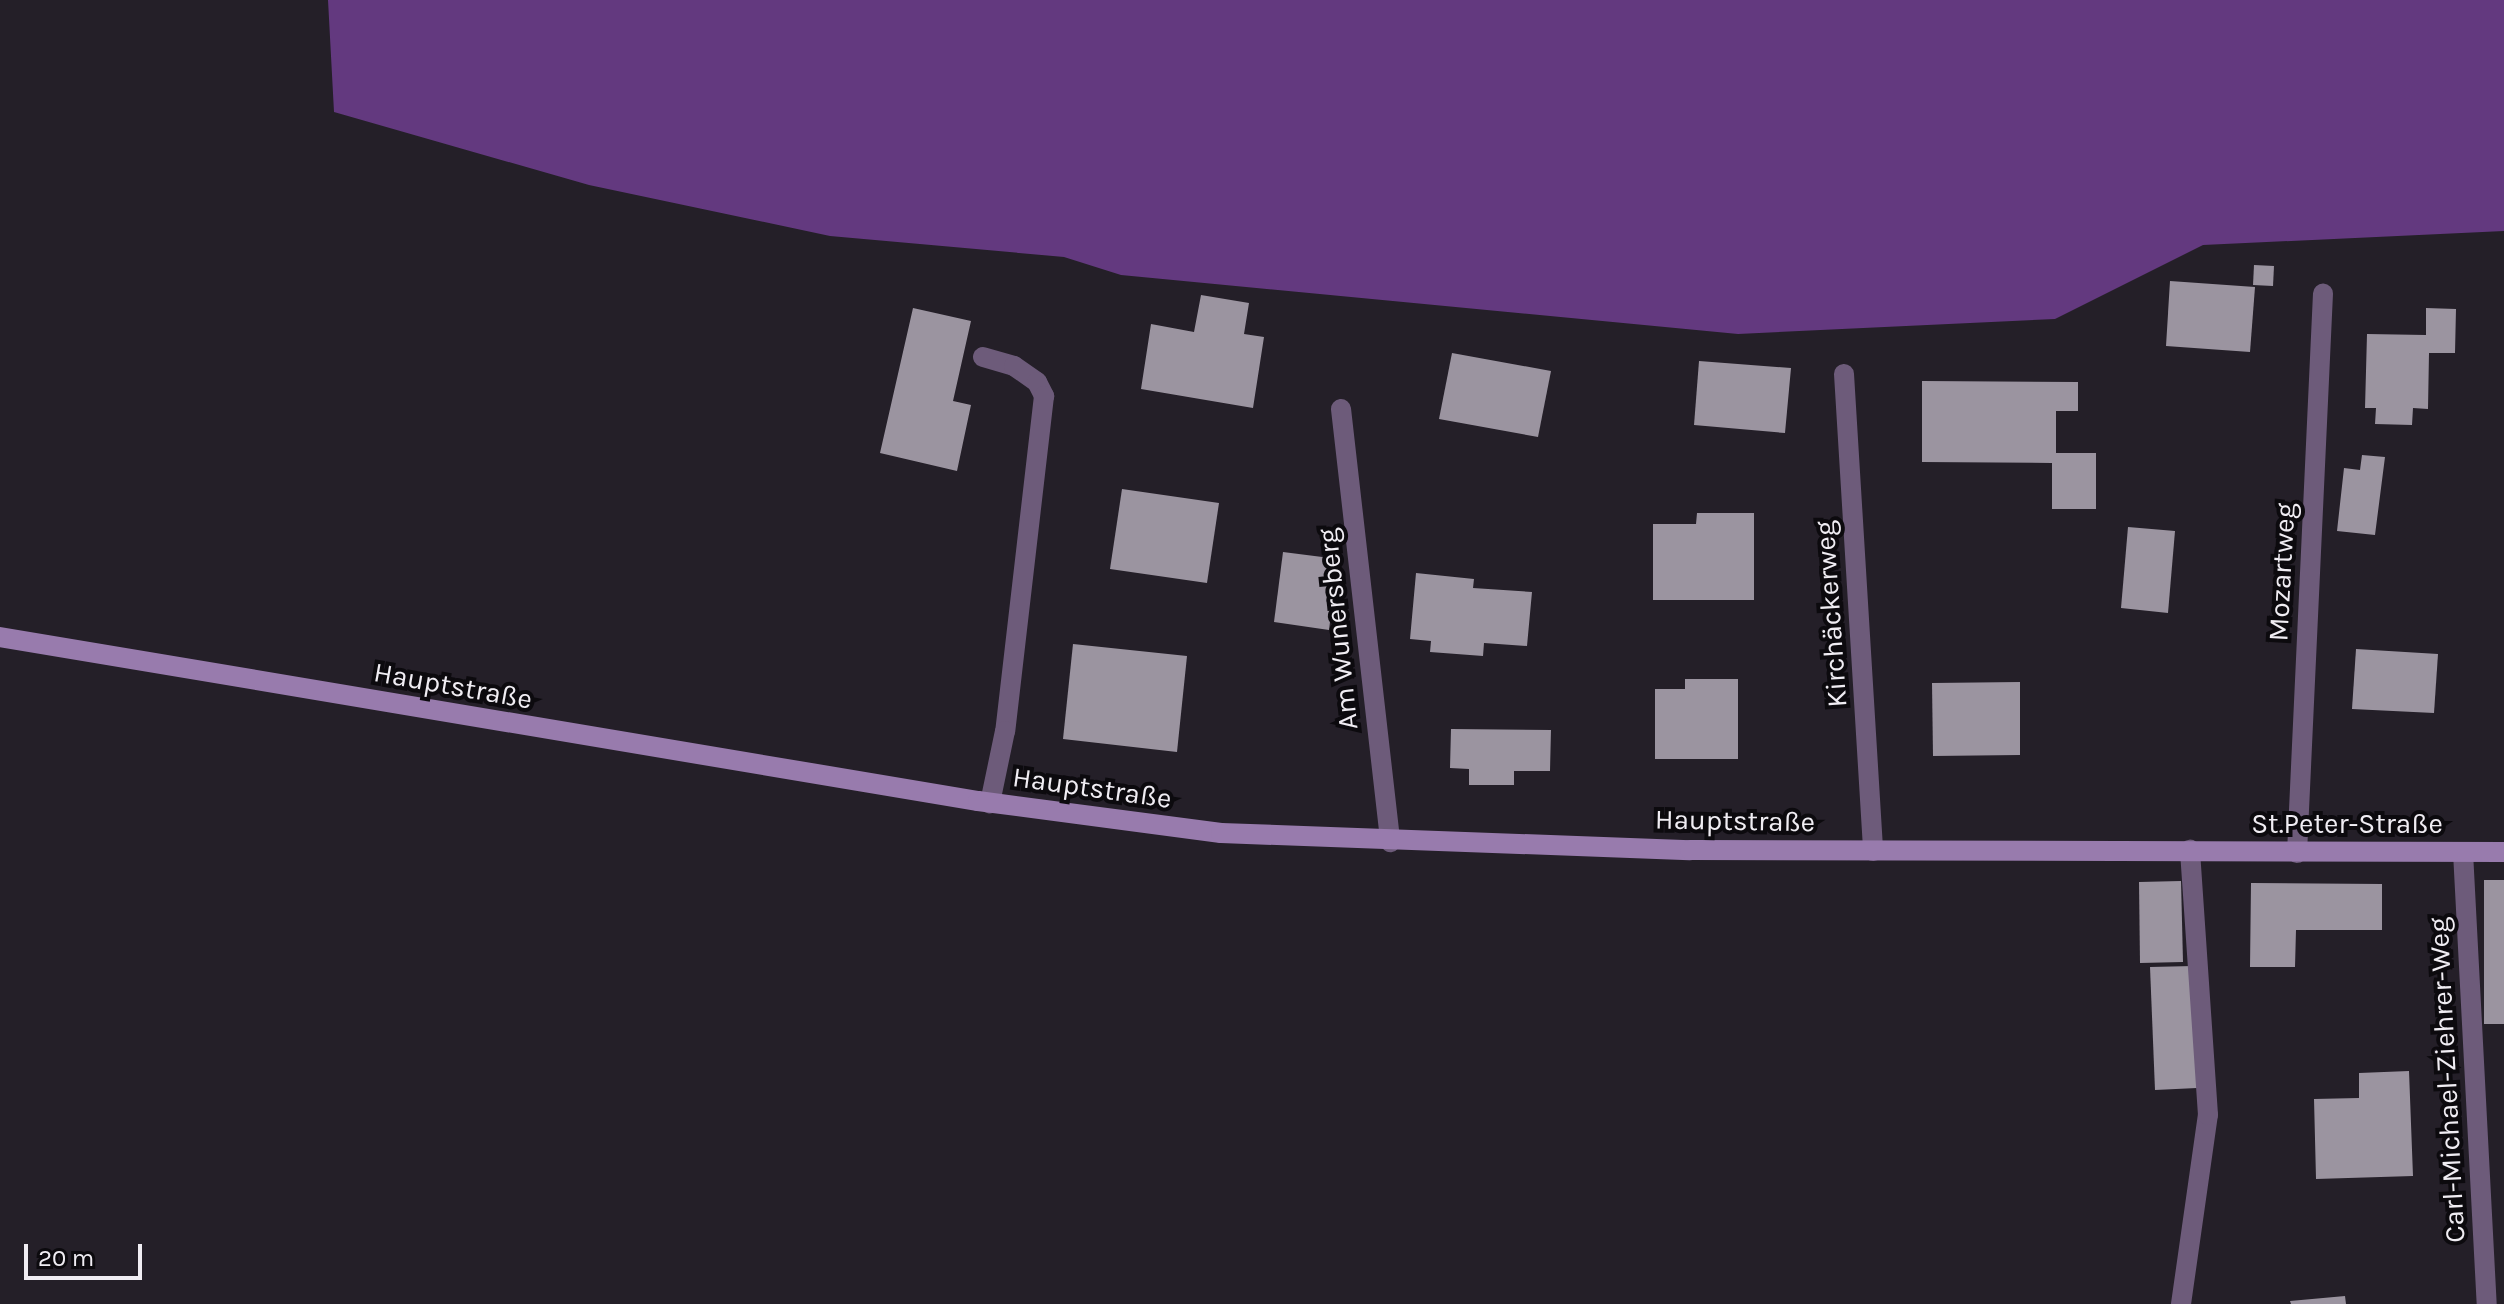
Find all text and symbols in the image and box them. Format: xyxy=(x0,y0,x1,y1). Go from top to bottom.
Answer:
street label: Mozartweg xyxy=(2262,502,2302,642)
street label: Kirchäckerweg xyxy=(1808,519,1854,709)
street label: Am Wunersberg xyxy=(1311,526,1365,732)
street label: Hauptstraße xyxy=(371,656,535,716)
street label: Hauptstraße xyxy=(1010,760,1174,816)
street label: Hauptstraße xyxy=(1655,803,1815,839)
street label: St.Peter-Straße xyxy=(2251,807,2443,841)
street label: Carl-Michael-Ziehrer-Weg xyxy=(2422,916,2472,1244)
scale bar xyxy=(28,1228,146,1278)
text: 20 m xyxy=(38,1244,94,1272)

